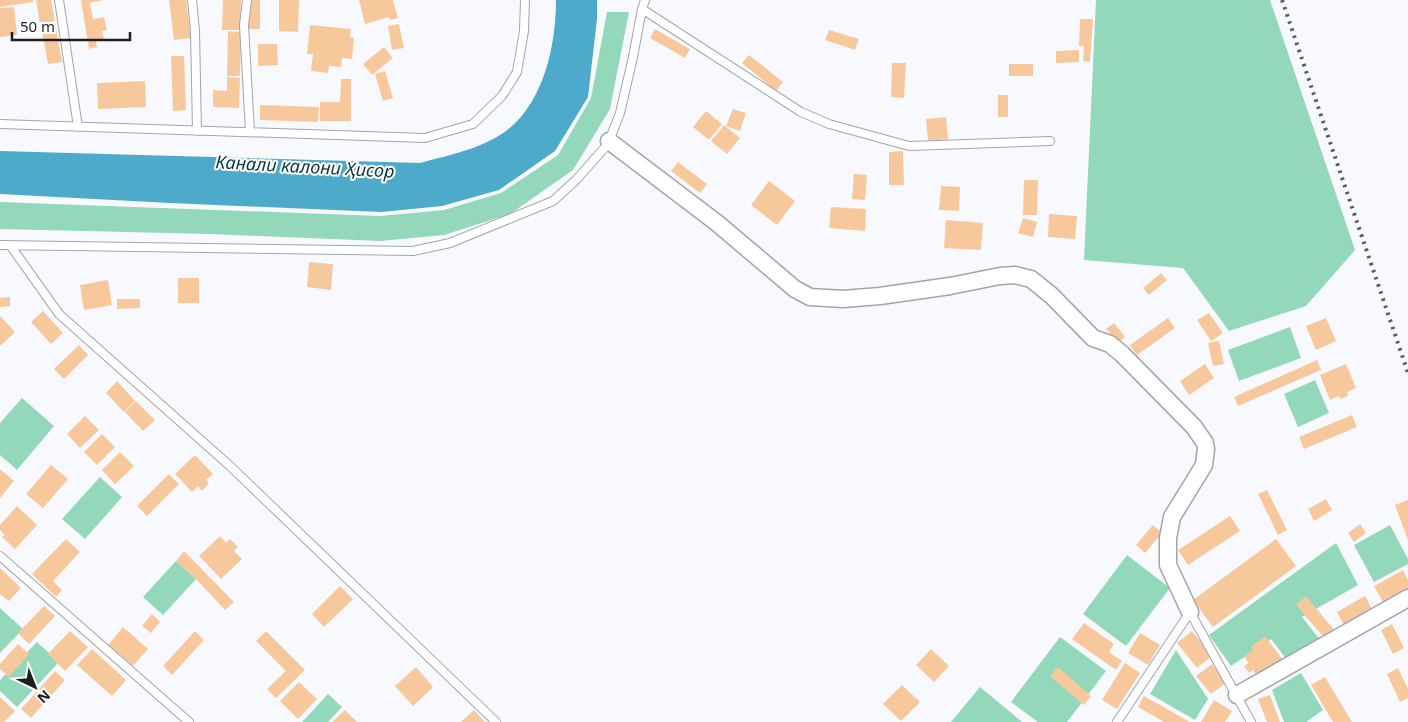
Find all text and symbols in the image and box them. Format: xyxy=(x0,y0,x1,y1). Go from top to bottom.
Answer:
scale bar xyxy=(12,10,130,42)
text: 50 m xyxy=(20,16,55,36)
water label: Канали калони Ҳисор xyxy=(215,149,395,183)
north arrow xyxy=(10,662,60,712)
text: N xyxy=(34,686,55,708)

